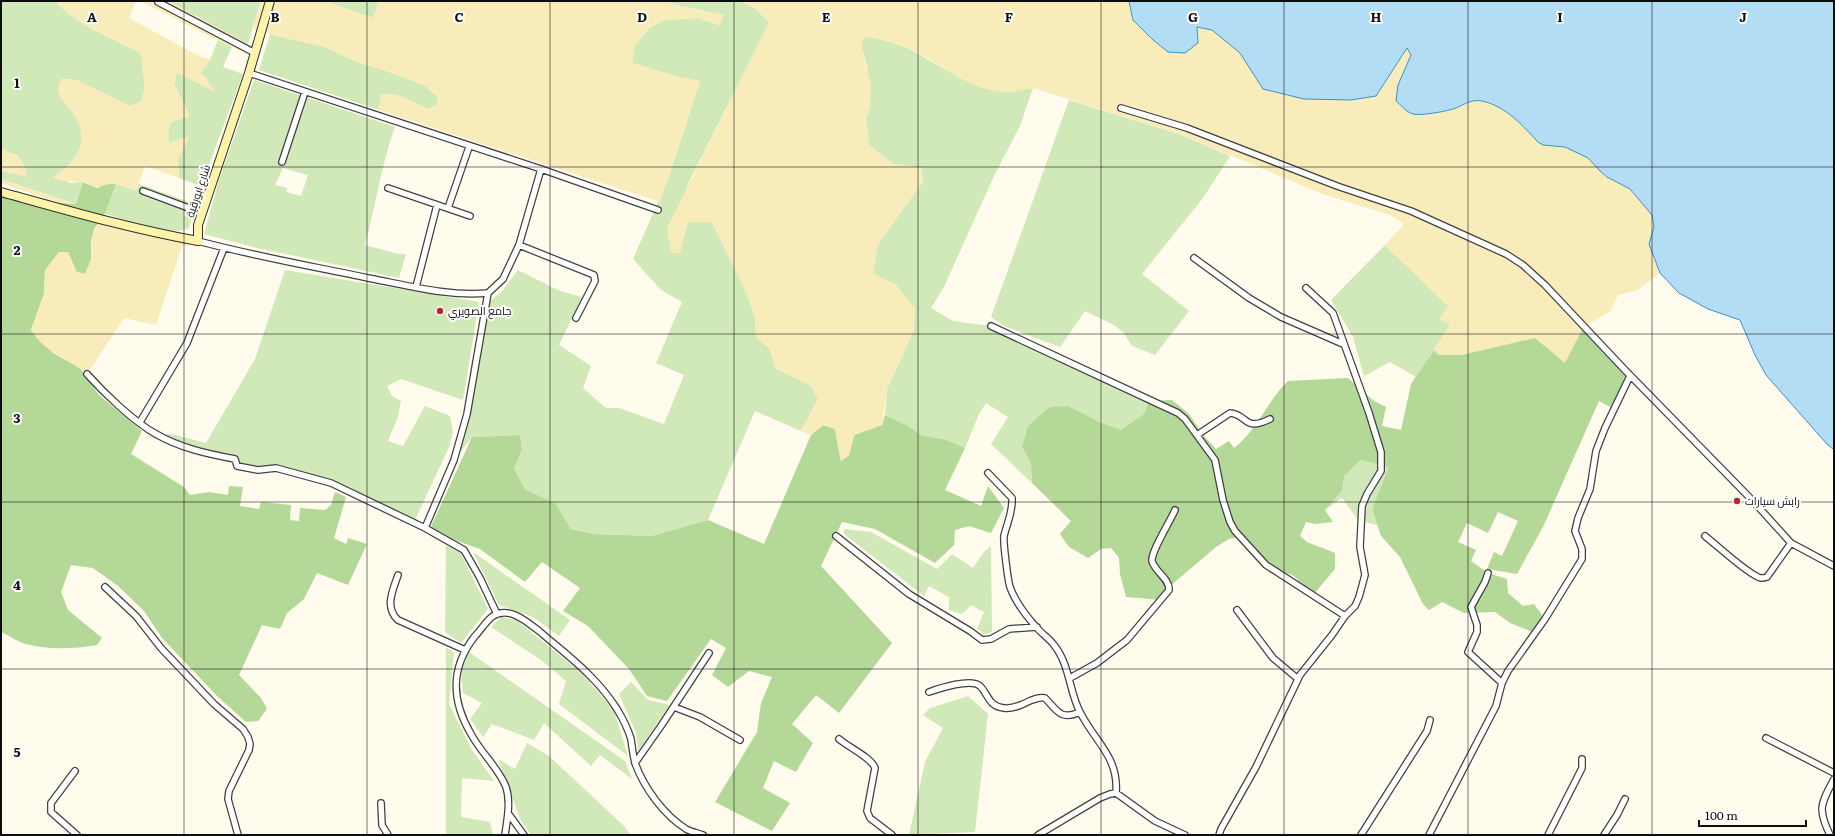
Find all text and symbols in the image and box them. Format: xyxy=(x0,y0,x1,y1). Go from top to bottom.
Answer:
text: A xyxy=(87,7,97,26)
text: B xyxy=(271,7,280,26)
text: C xyxy=(454,7,464,26)
text: D xyxy=(637,7,647,26)
text: E xyxy=(822,7,831,26)
text: F xyxy=(1005,7,1013,26)
text: G xyxy=(1188,7,1198,26)
text: H xyxy=(1371,7,1382,26)
text: I xyxy=(1557,7,1563,26)
text: J xyxy=(1739,7,1747,26)
text: 1 xyxy=(14,73,20,92)
street label: شارع ابورقية xyxy=(181,162,214,220)
text: 2 xyxy=(14,240,21,259)
place label: جامع الصويري xyxy=(448,302,511,320)
marker: جامع الصويري xyxy=(435,306,445,316)
text: 3 xyxy=(13,408,21,427)
place label: رابش سيارات xyxy=(1745,492,1800,508)
marker: رابش سيارات xyxy=(1732,496,1742,506)
text: 4 xyxy=(13,575,21,594)
text: 5 xyxy=(13,742,21,761)
scale bar xyxy=(1699,802,1806,828)
text: 100 m xyxy=(1705,806,1738,824)

